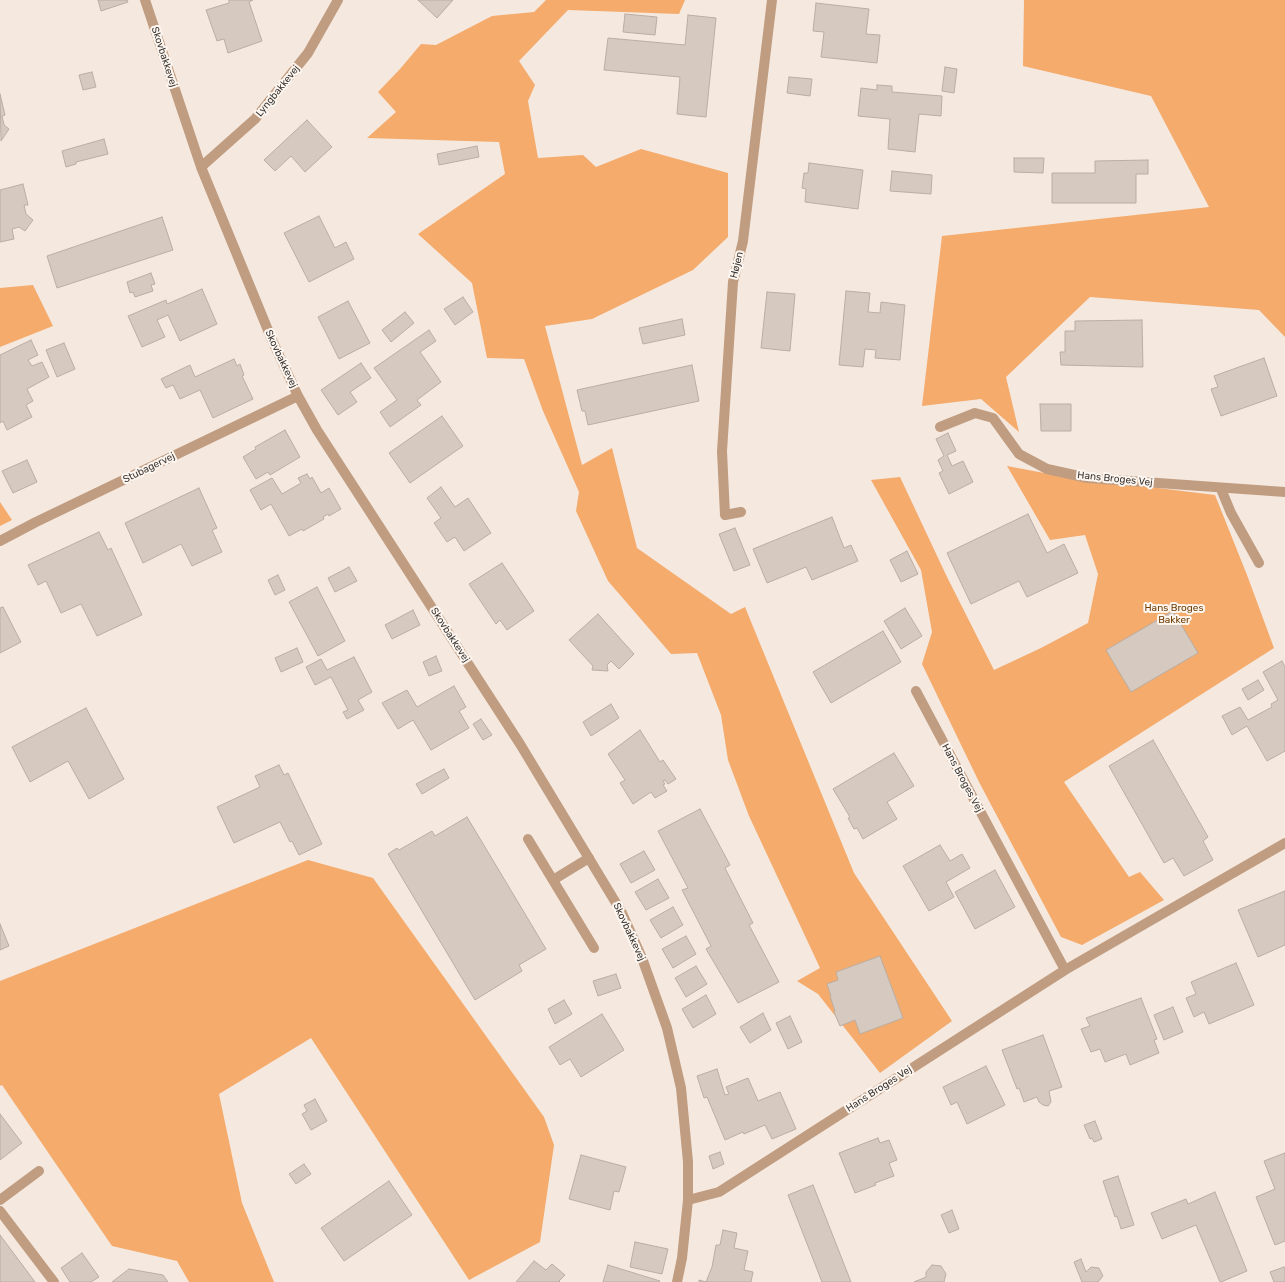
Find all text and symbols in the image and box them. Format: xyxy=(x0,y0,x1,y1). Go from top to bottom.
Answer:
street label: Skovbakkevej xyxy=(149,25,179,89)
street label: Lyngbakkevej xyxy=(254,63,302,119)
street label: Højen xyxy=(728,250,746,280)
street label: Skovbakkevej xyxy=(262,328,300,390)
street label: Stubagervej xyxy=(121,450,177,486)
street label: Hans Broges Vej xyxy=(1077,469,1153,489)
park label: Hans Broges Bakker xyxy=(1144,602,1204,626)
street label: Skovbakkevej xyxy=(428,605,472,665)
street label: Hans Broges Vej xyxy=(939,742,985,814)
street label: Skovbakkevej xyxy=(610,901,648,963)
street label: Hans Broges Vej xyxy=(844,1063,914,1115)

